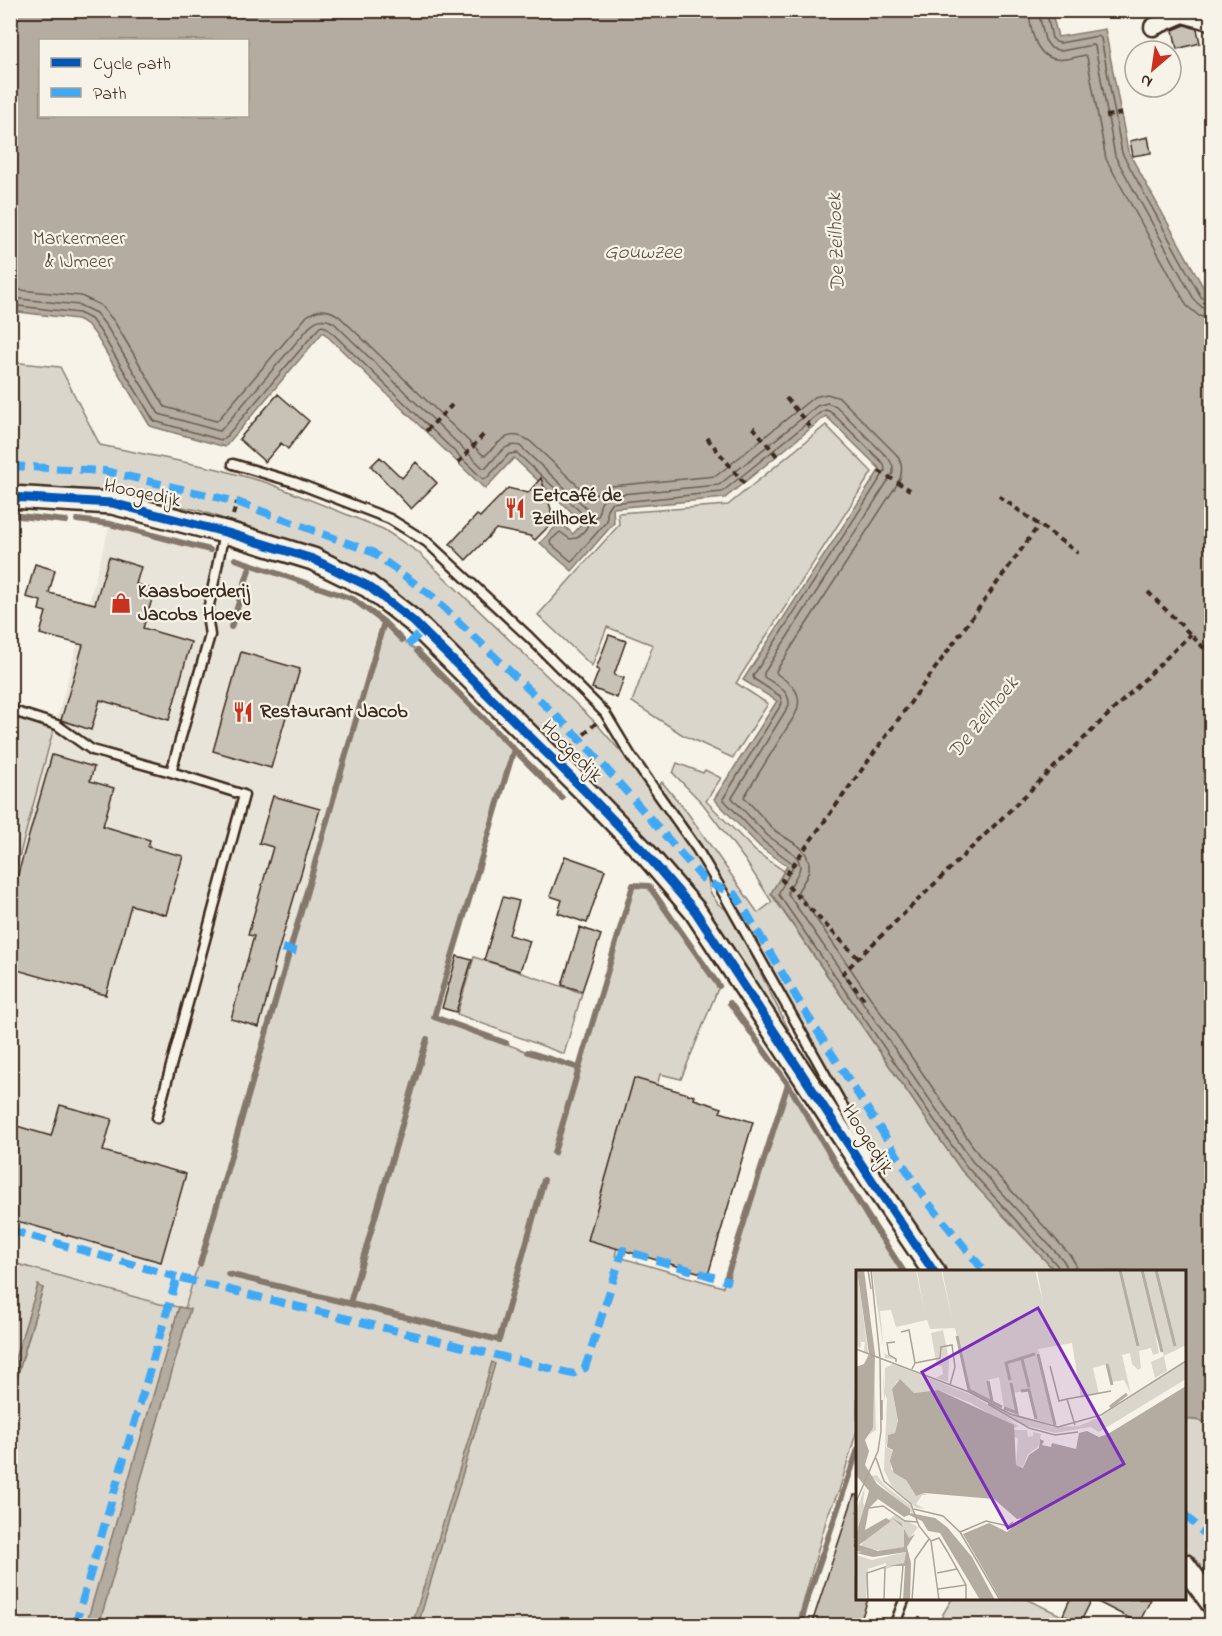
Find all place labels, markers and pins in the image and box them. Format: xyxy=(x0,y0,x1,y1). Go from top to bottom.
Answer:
place label: Eetcafé de Zeilhoek xyxy=(532,482,623,534)
restaurant icon: Eetcafé de Zeilhoek xyxy=(503,496,527,520)
place label: Kaasboerderij Jacobs Hoeve xyxy=(138,578,252,630)
shop icon: Kaasboerderij Jacobs Hoeve xyxy=(109,591,133,615)
place label: Restaurant Jacob xyxy=(260,698,408,727)
restaurant icon: Restaurant Jacob xyxy=(231,700,255,724)

